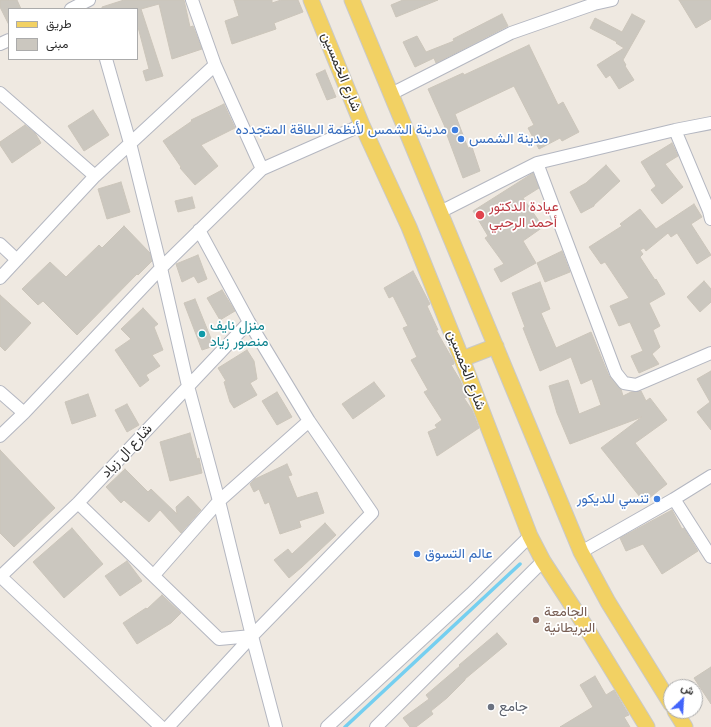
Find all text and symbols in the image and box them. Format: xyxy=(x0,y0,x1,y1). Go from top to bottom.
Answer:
legend xyxy=(8,8,138,60)
text: طريق xyxy=(46,15,71,32)
street label: شارع الخمسين xyxy=(317,30,365,114)
text: مبنى xyxy=(46,35,68,52)
place label: مدينة الشمس لأنظمة الطاقة المتجدده xyxy=(236,122,447,138)
marker: مدينة الشمس لأنظمة الطاقة المتجدده xyxy=(450,125,460,135)
place label: مدينة الشمس xyxy=(469,131,548,147)
marker: مدينة الشمس xyxy=(456,134,466,144)
place label: عيادة الدكتور أحمد الرحبي xyxy=(489,199,559,232)
marker: عيادة الدكتور أحمد الرحبي xyxy=(474,209,486,221)
place label: منزل نايف منصور زياد xyxy=(210,318,268,350)
street label: شارع الخمسين xyxy=(443,328,489,412)
marker: منزل نايف منصور زياد xyxy=(197,329,207,339)
street label: شارع ال زياد xyxy=(98,421,156,481)
place label: تنسي للديكور xyxy=(577,491,649,507)
marker: تنسي للديكور xyxy=(652,494,662,504)
place label: عالم التسوق xyxy=(425,546,493,562)
marker: عالم التسوق xyxy=(412,549,422,559)
place label: الجامعة البريطانية xyxy=(544,604,595,636)
marker: الجامعة البريطانية xyxy=(531,615,541,625)
north arrow xyxy=(663,679,703,719)
text: ش xyxy=(679,679,697,698)
place label: جامع xyxy=(499,699,528,715)
marker: جامع xyxy=(486,702,496,712)

